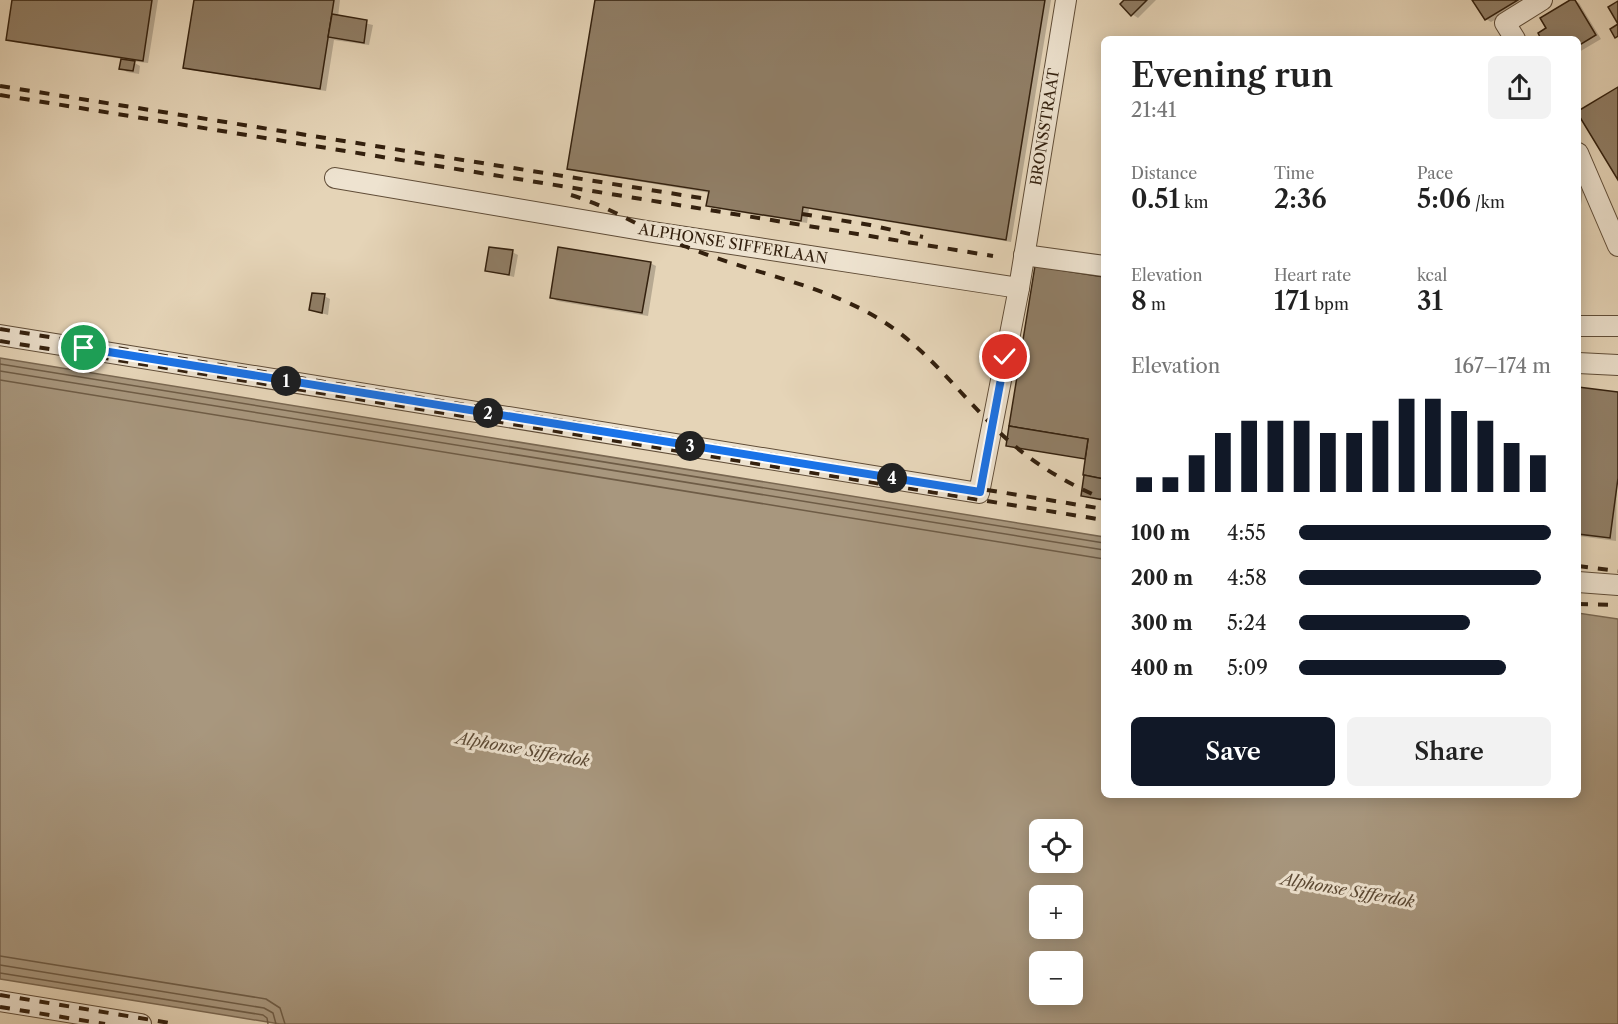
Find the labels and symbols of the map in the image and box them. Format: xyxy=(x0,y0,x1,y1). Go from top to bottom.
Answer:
street label: BRONSSTRAAT xyxy=(1026,66,1063,187)
street label: ALPHONSE SIFFERLAAN xyxy=(636,219,829,268)
pin xyxy=(58,322,109,373)
pin xyxy=(979,331,1030,382)
pin: 1 xyxy=(271,366,301,396)
pin: 2 xyxy=(473,398,503,428)
pin: 3 xyxy=(675,431,705,461)
pin: 4 xyxy=(877,463,907,493)
water label: Alphonse Sifferdok xyxy=(452,727,592,771)
water label: Alphonse Sifferdok xyxy=(1277,868,1417,912)

